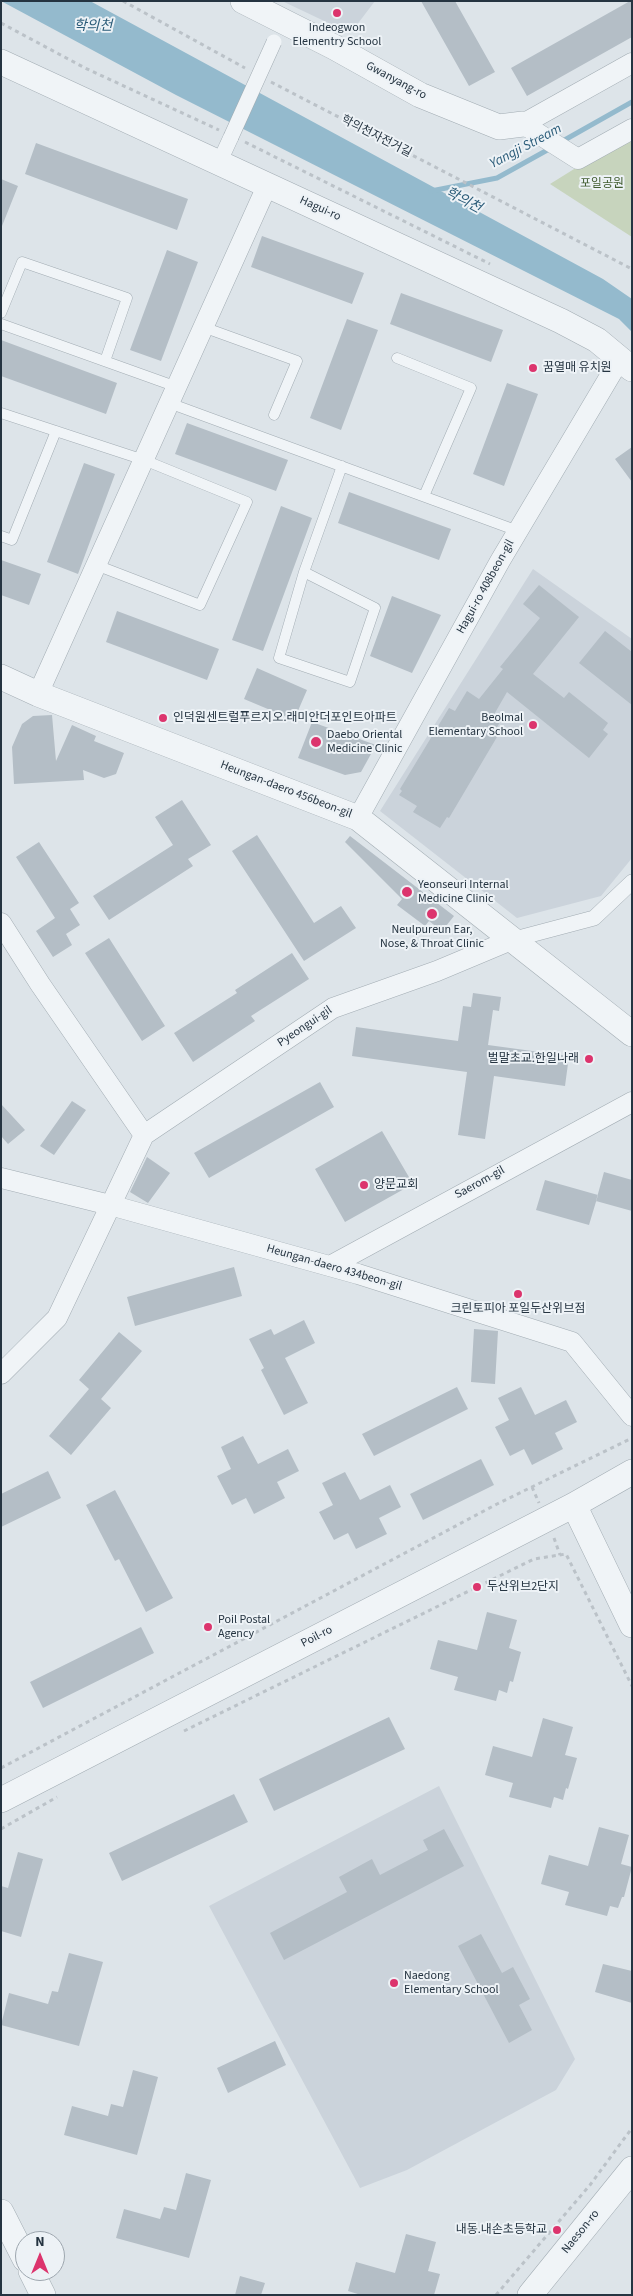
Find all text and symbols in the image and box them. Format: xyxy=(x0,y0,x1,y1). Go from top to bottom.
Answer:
marker: Indeogwon Elementry School xyxy=(331,7,343,19)
water label: 학의천 xyxy=(74,19,112,35)
place label: Indeogwon Elementry School xyxy=(293,21,381,49)
street label: Gwanyang-ro xyxy=(363,59,429,103)
street label: 학의천자전거길 xyxy=(338,113,414,161)
water label: Yangji Stream xyxy=(487,121,565,173)
park label: 포일공원 xyxy=(580,177,624,191)
water label: 학의천 xyxy=(442,185,484,217)
street label: Hagui-ro xyxy=(297,194,343,224)
place label: 꿈열매 유치원 xyxy=(543,361,612,375)
marker: 꿈열매 유치원 xyxy=(527,362,539,374)
street label: Hagui-ro 408beon-gil xyxy=(454,537,518,637)
place label: 인덕원센트럴푸르지오.래미안더포인트아파트 xyxy=(173,711,397,725)
place label: Beolmal Elementary School xyxy=(428,711,523,739)
marker: 인덕원센트럴푸르지오.래미안더포인트아파트 xyxy=(157,712,169,724)
marker: Beolmal Elementary School xyxy=(527,719,539,731)
place label: Daebo Oriental Medicine Clinic xyxy=(327,728,402,756)
marker: Daebo Oriental Medicine Clinic xyxy=(309,735,323,749)
street label: Heungan-daero 456beon-gil xyxy=(218,758,354,822)
place label: Yeonseuri Internal Medicine Clinic xyxy=(418,878,509,906)
marker: Yeonseuri Internal Medicine Clinic xyxy=(400,885,414,899)
marker: Neulpureun Ear, Nose, & Throat Clinic xyxy=(425,907,439,921)
place label: Neulpureun Ear, Nose, & Throat Clinic xyxy=(380,923,484,951)
street label: Pyeongui-gil xyxy=(275,1004,335,1050)
place label: 벌말초교.한일나래 xyxy=(488,1052,579,1066)
marker: 벌말초교.한일나래 xyxy=(583,1053,595,1065)
street label: Saerom-gil xyxy=(453,1163,507,1203)
place label: 양문교회 xyxy=(374,1178,418,1192)
marker: 양문교회 xyxy=(358,1179,370,1191)
street label: Heungan-daero 434beon-gil xyxy=(265,1242,403,1294)
marker: 크린토피아 포일두산위브점 xyxy=(512,1288,524,1300)
place label: 크린토피아 포일두산위브점 xyxy=(451,1302,585,1316)
place label: 두산위브2단지 xyxy=(487,1580,559,1594)
marker: 두산위브2단지 xyxy=(471,1581,483,1593)
place label: Poil Postal Agency xyxy=(218,1613,270,1641)
marker: Poil Postal Agency xyxy=(202,1621,214,1633)
street label: Poil-ro xyxy=(299,1623,335,1651)
place label: Naedong Elementary School xyxy=(404,1969,499,1997)
marker: Naedong Elementary School xyxy=(388,1977,400,1989)
street label: Naeson-ro xyxy=(559,2207,603,2257)
place label: 내동.내손초등학교 xyxy=(456,2223,547,2237)
marker: 내동.내손초등학교 xyxy=(551,2224,563,2236)
north arrow xyxy=(15,2231,65,2281)
text: N xyxy=(35,2232,45,2252)

